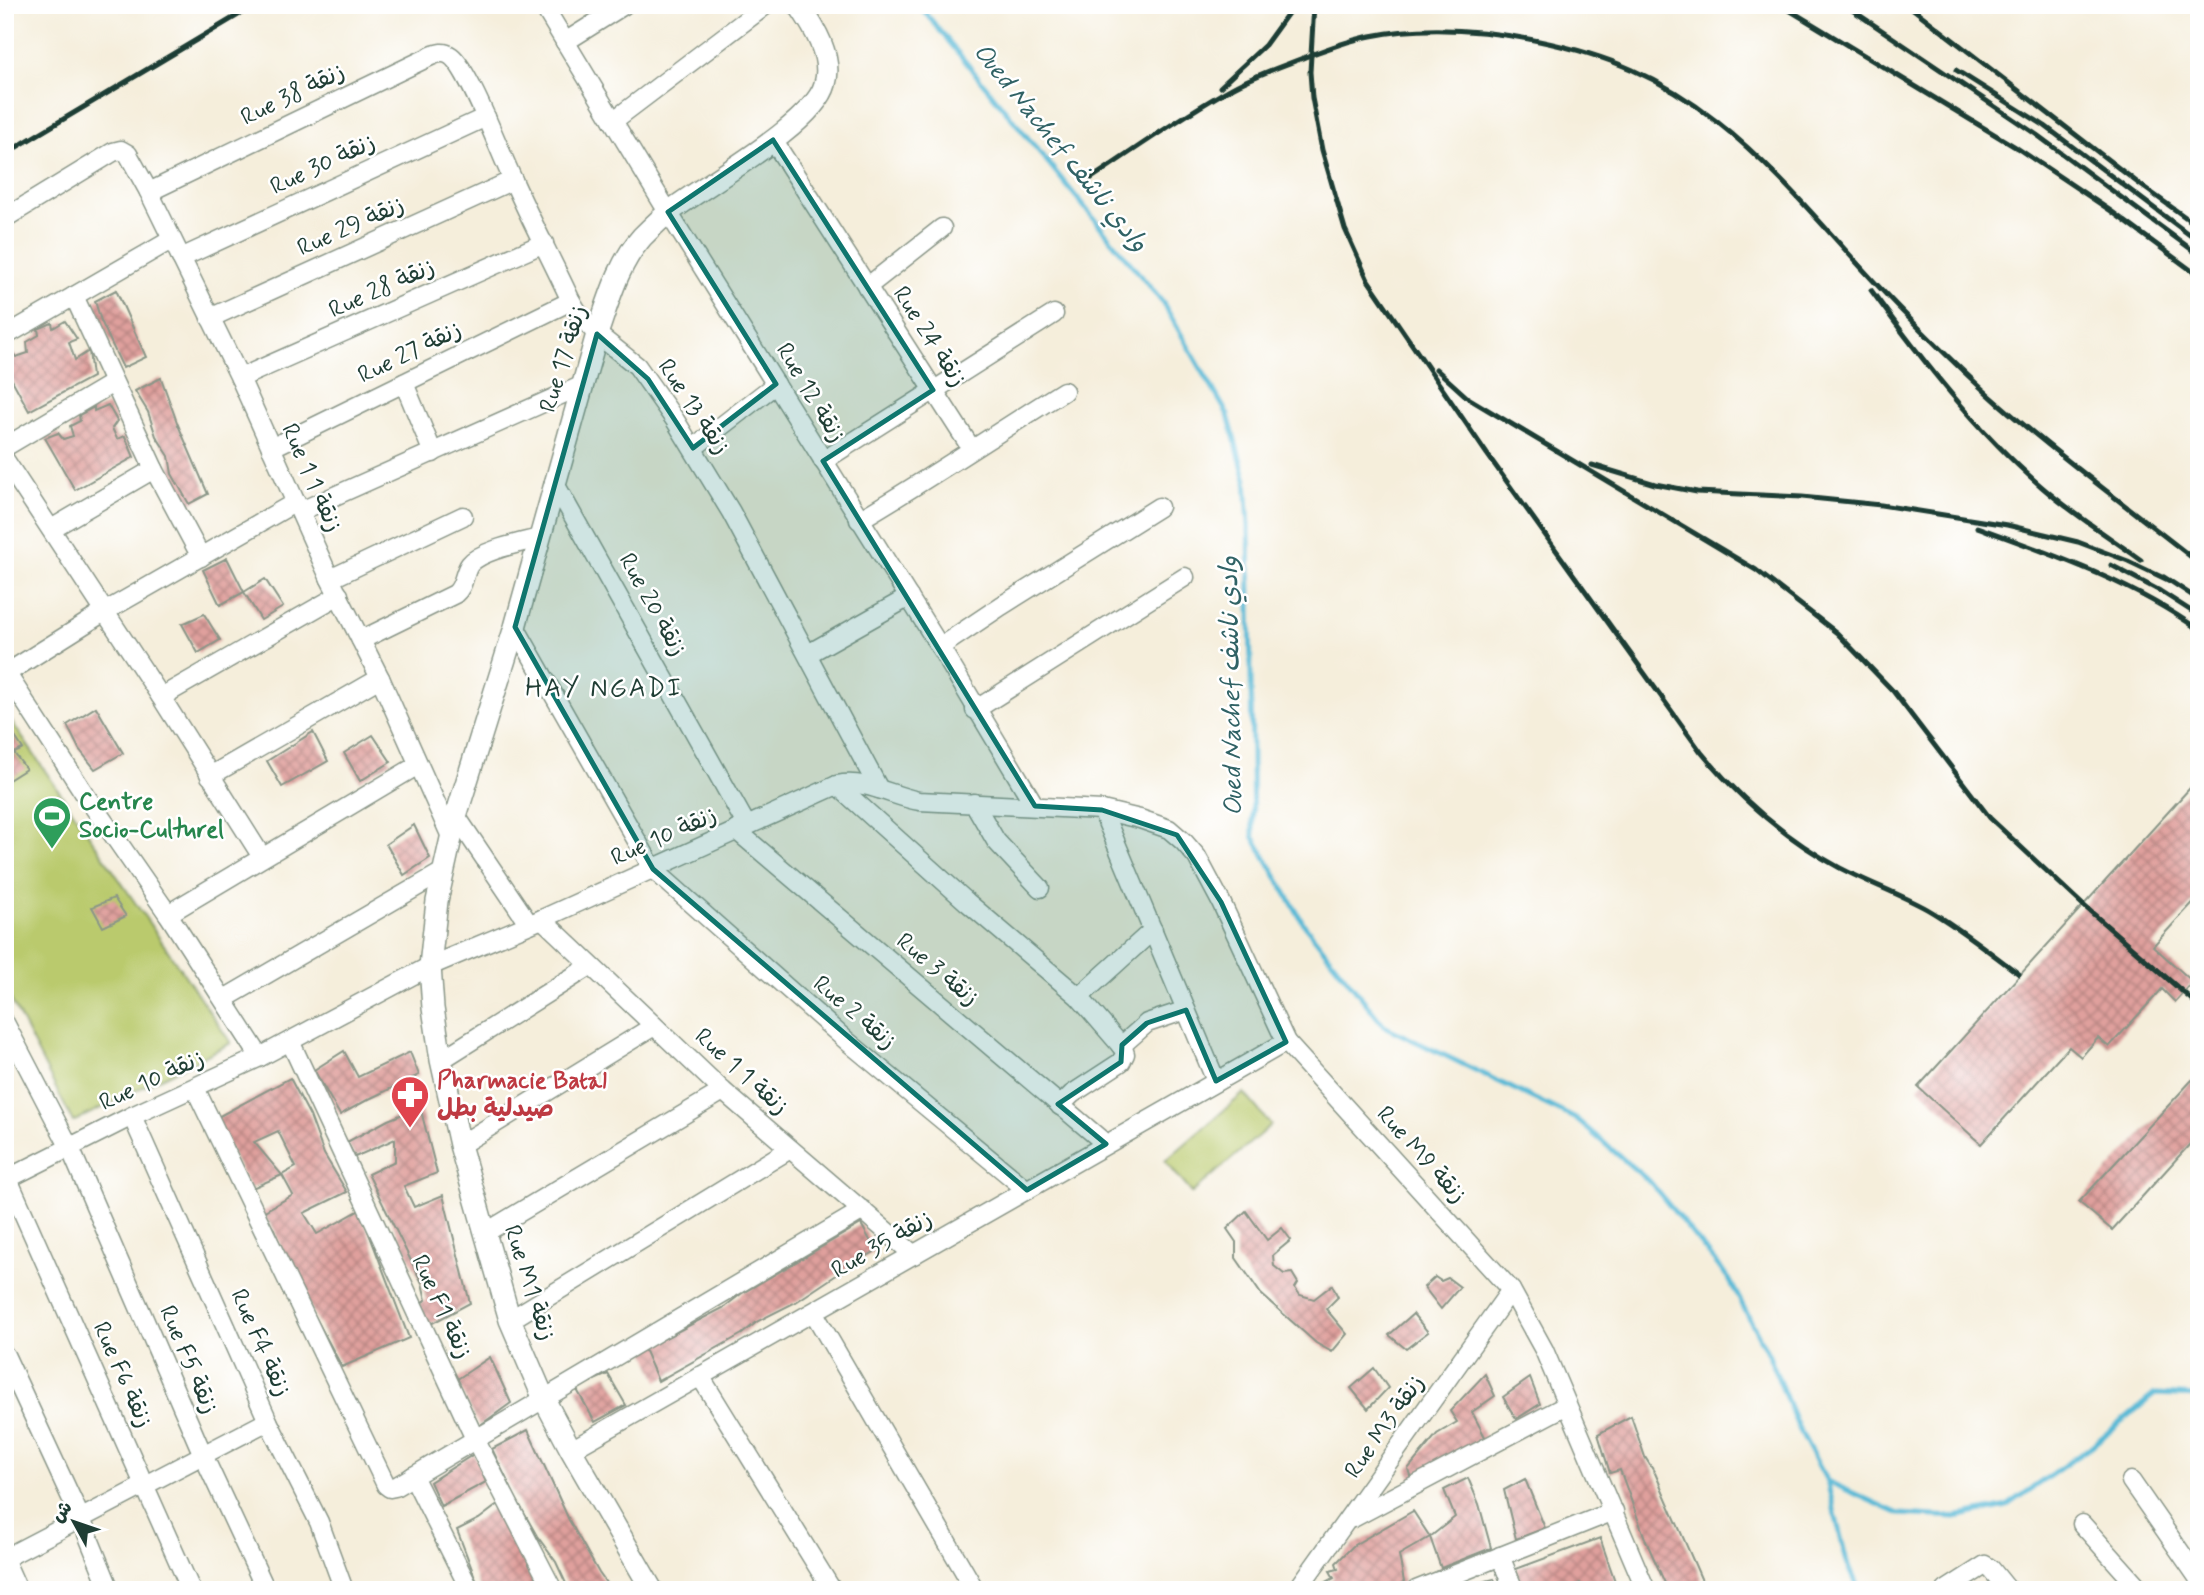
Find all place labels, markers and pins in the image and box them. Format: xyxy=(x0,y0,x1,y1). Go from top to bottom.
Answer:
place label: Centre Socio-Culturel xyxy=(79,787,224,846)
sports icon: Centre Socio-Culturel xyxy=(31,795,73,850)
place label: Pharmacie Batal صيدلية بطل xyxy=(437,1066,607,1125)
pharmacy icon: Pharmacie Batal صيدلية بطل xyxy=(389,1074,431,1129)

